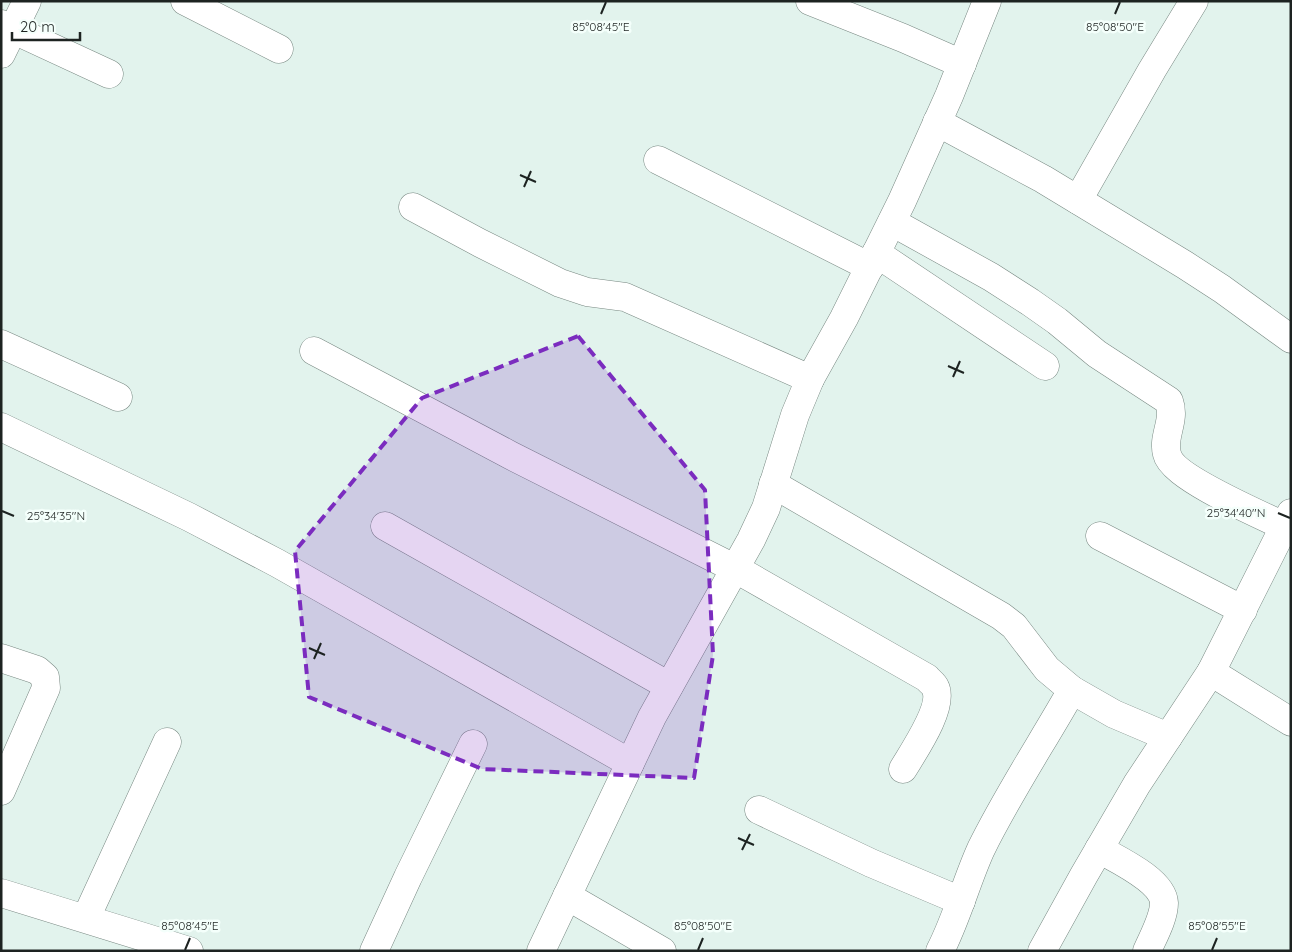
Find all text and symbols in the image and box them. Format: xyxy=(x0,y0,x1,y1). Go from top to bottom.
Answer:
scale bar xyxy=(12,10,80,42)
text: 20 m xyxy=(20,17,55,36)
text: 85°08'45"E xyxy=(572,19,630,34)
text: 85°08'50"E xyxy=(1086,19,1144,34)
text: 25°34'40"N xyxy=(1207,505,1265,520)
text: 25°34'35"N xyxy=(27,508,85,523)
text: 85°08'45"E xyxy=(161,918,219,933)
text: 85°08'50"E xyxy=(674,918,732,933)
text: 85°08'55"E xyxy=(1188,918,1246,933)

